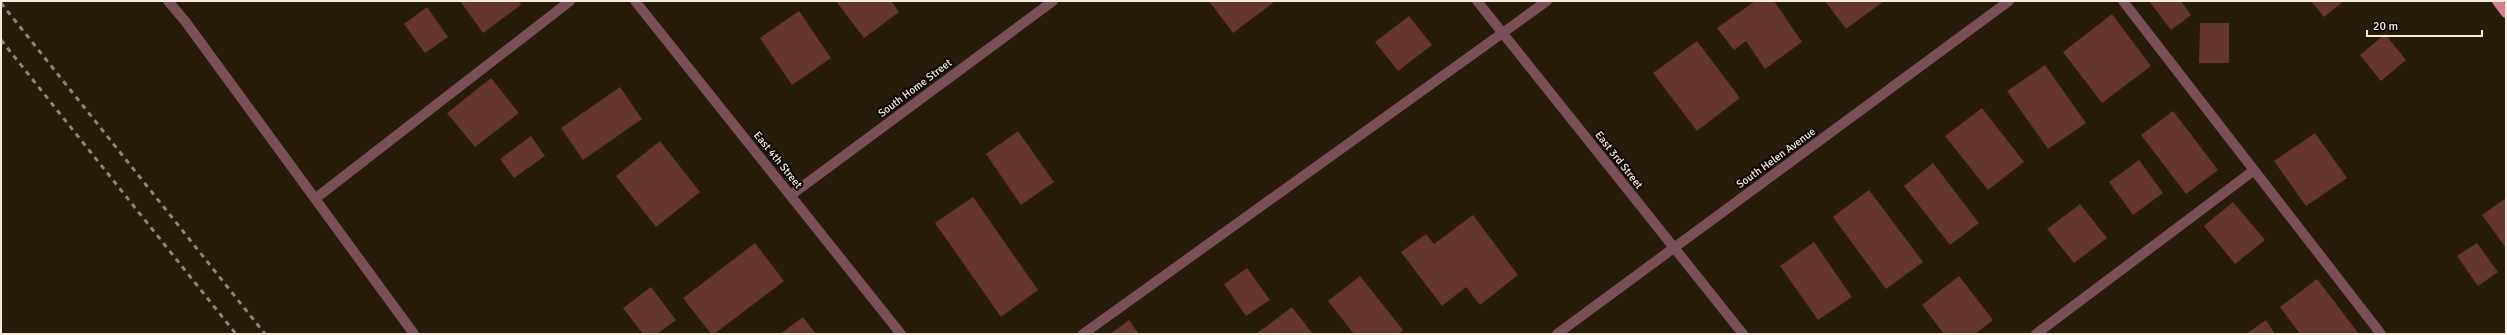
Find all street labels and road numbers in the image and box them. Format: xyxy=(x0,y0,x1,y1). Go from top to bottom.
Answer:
street label: South Home Street xyxy=(876,56,954,120)
street label: South Helen Avenue xyxy=(1734,125,1818,191)
street label: East 4th Street xyxy=(751,129,805,191)
street label: East 3rd Street xyxy=(1592,129,1646,192)

